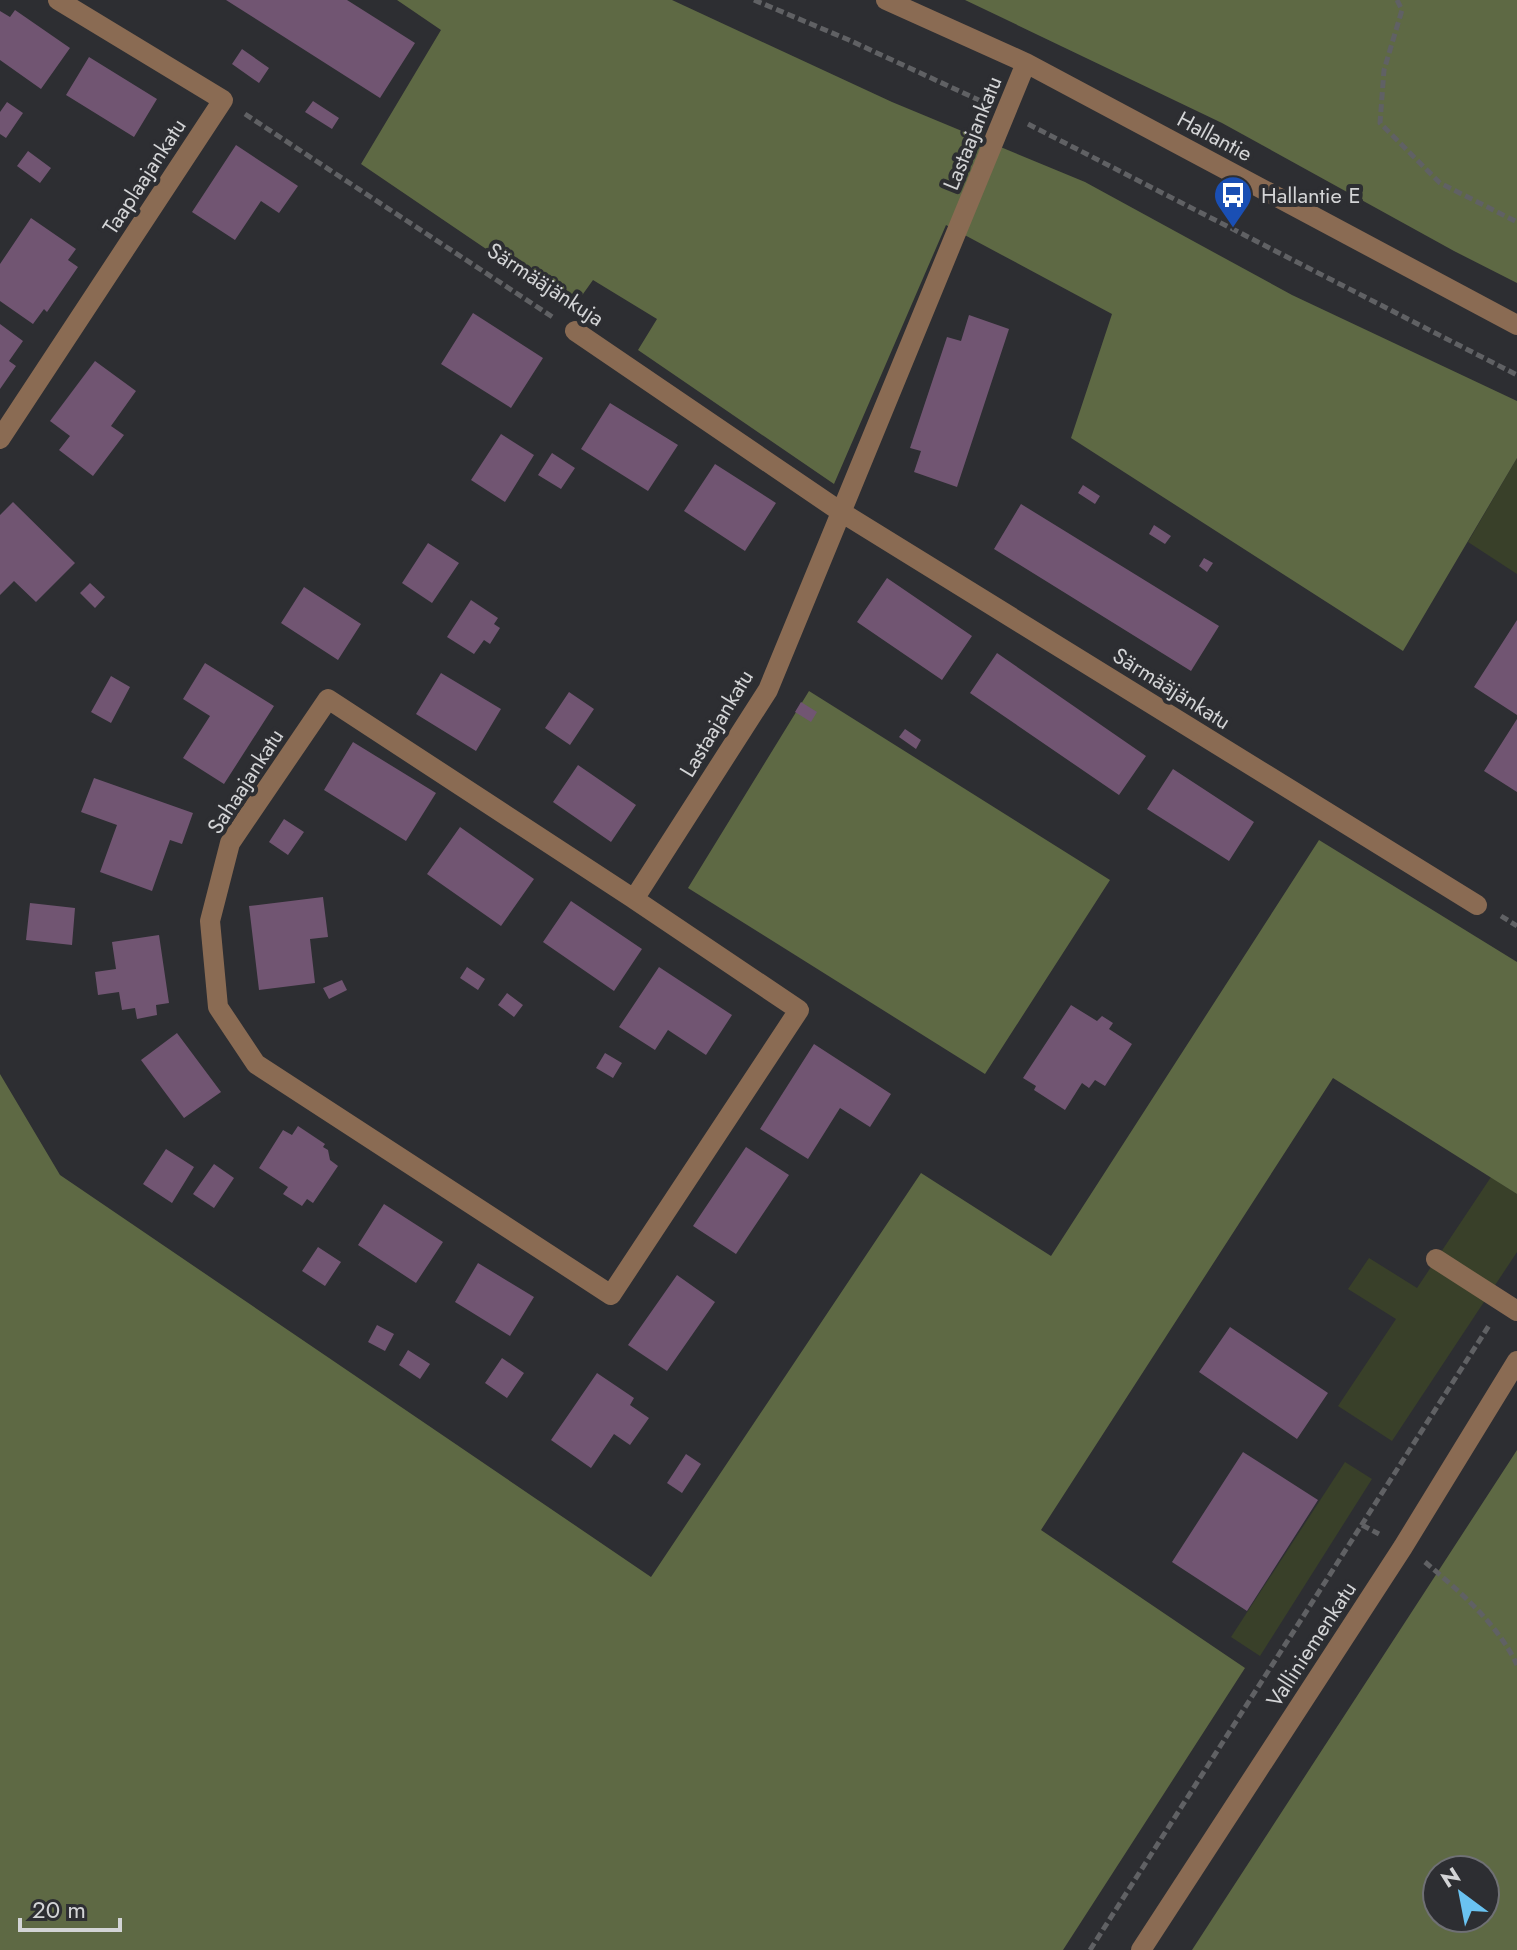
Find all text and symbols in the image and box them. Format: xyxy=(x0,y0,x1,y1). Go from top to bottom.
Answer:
street label: Lastaajankatu xyxy=(935,71,1009,195)
street label: Hallantie xyxy=(1172,103,1258,169)
street label: Taaplaajankatu xyxy=(94,112,194,240)
bus stop icon: Hallantie E xyxy=(1212,174,1254,229)
place label: Hallantie E xyxy=(1261,179,1361,211)
street label: Särmääjänkuja xyxy=(481,234,611,334)
street label: Särmääjänkatu xyxy=(1107,639,1237,737)
street label: Lastaajankatu xyxy=(671,663,761,783)
street label: Sahaajankatu xyxy=(199,722,291,840)
street label: Valliniemenkatu xyxy=(1258,1575,1364,1713)
north arrow xyxy=(1421,1854,1501,1934)
text: N xyxy=(1435,1859,1466,1895)
scale bar xyxy=(20,1882,120,1932)
text: 20 m xyxy=(32,1892,86,1927)

